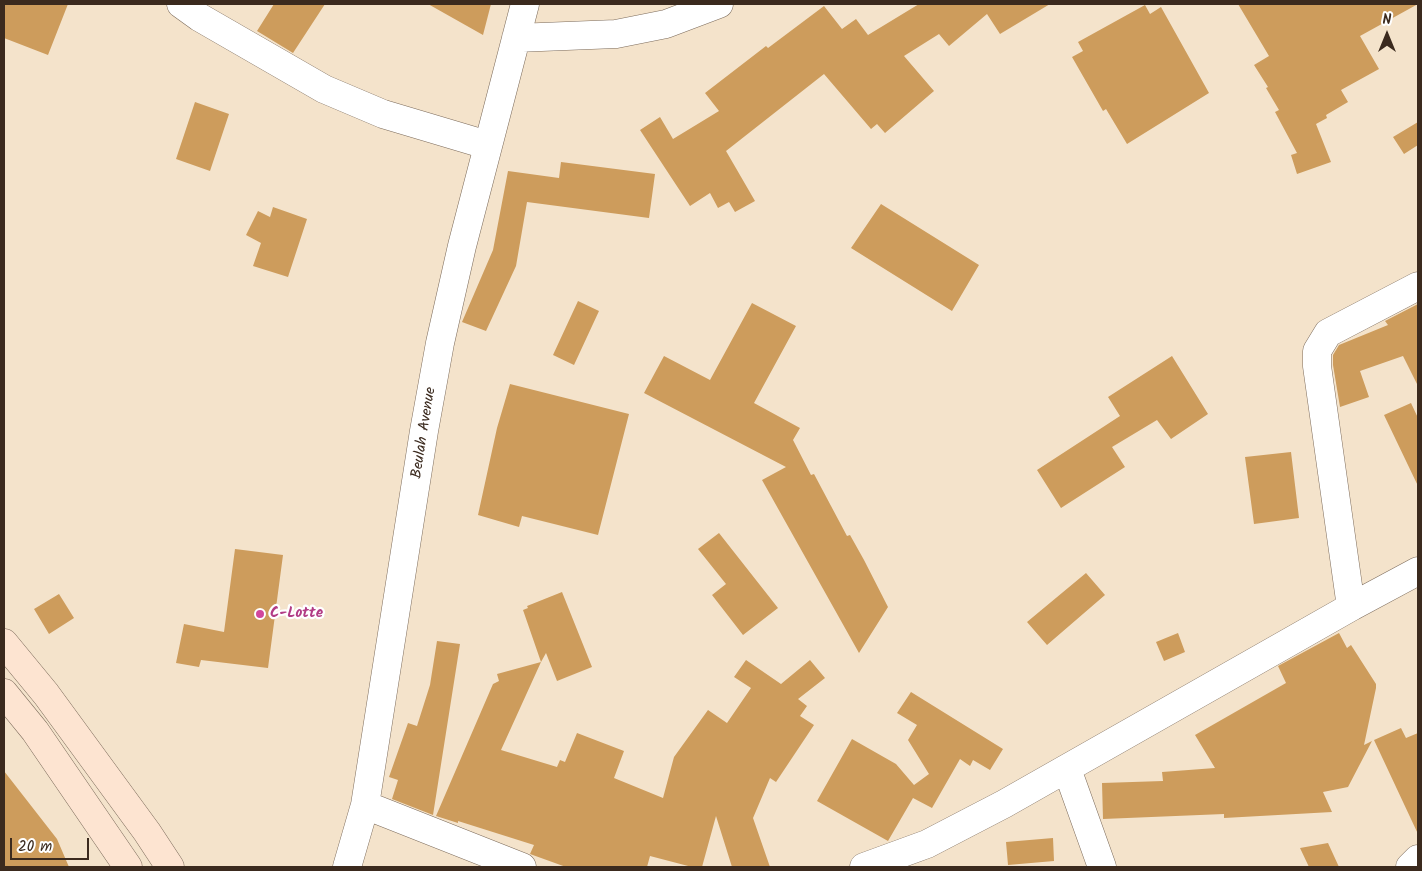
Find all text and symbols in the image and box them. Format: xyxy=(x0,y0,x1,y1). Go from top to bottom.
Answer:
text: N xyxy=(1383,9,1391,31)
north arrow xyxy=(1362,10,1412,60)
street label: Beulah Avenue xyxy=(409,386,441,480)
place label: C-Lotte xyxy=(270,605,323,623)
marker: C-Lotte xyxy=(254,608,266,620)
scale bar xyxy=(12,828,91,860)
text: 20 m xyxy=(18,835,52,859)

